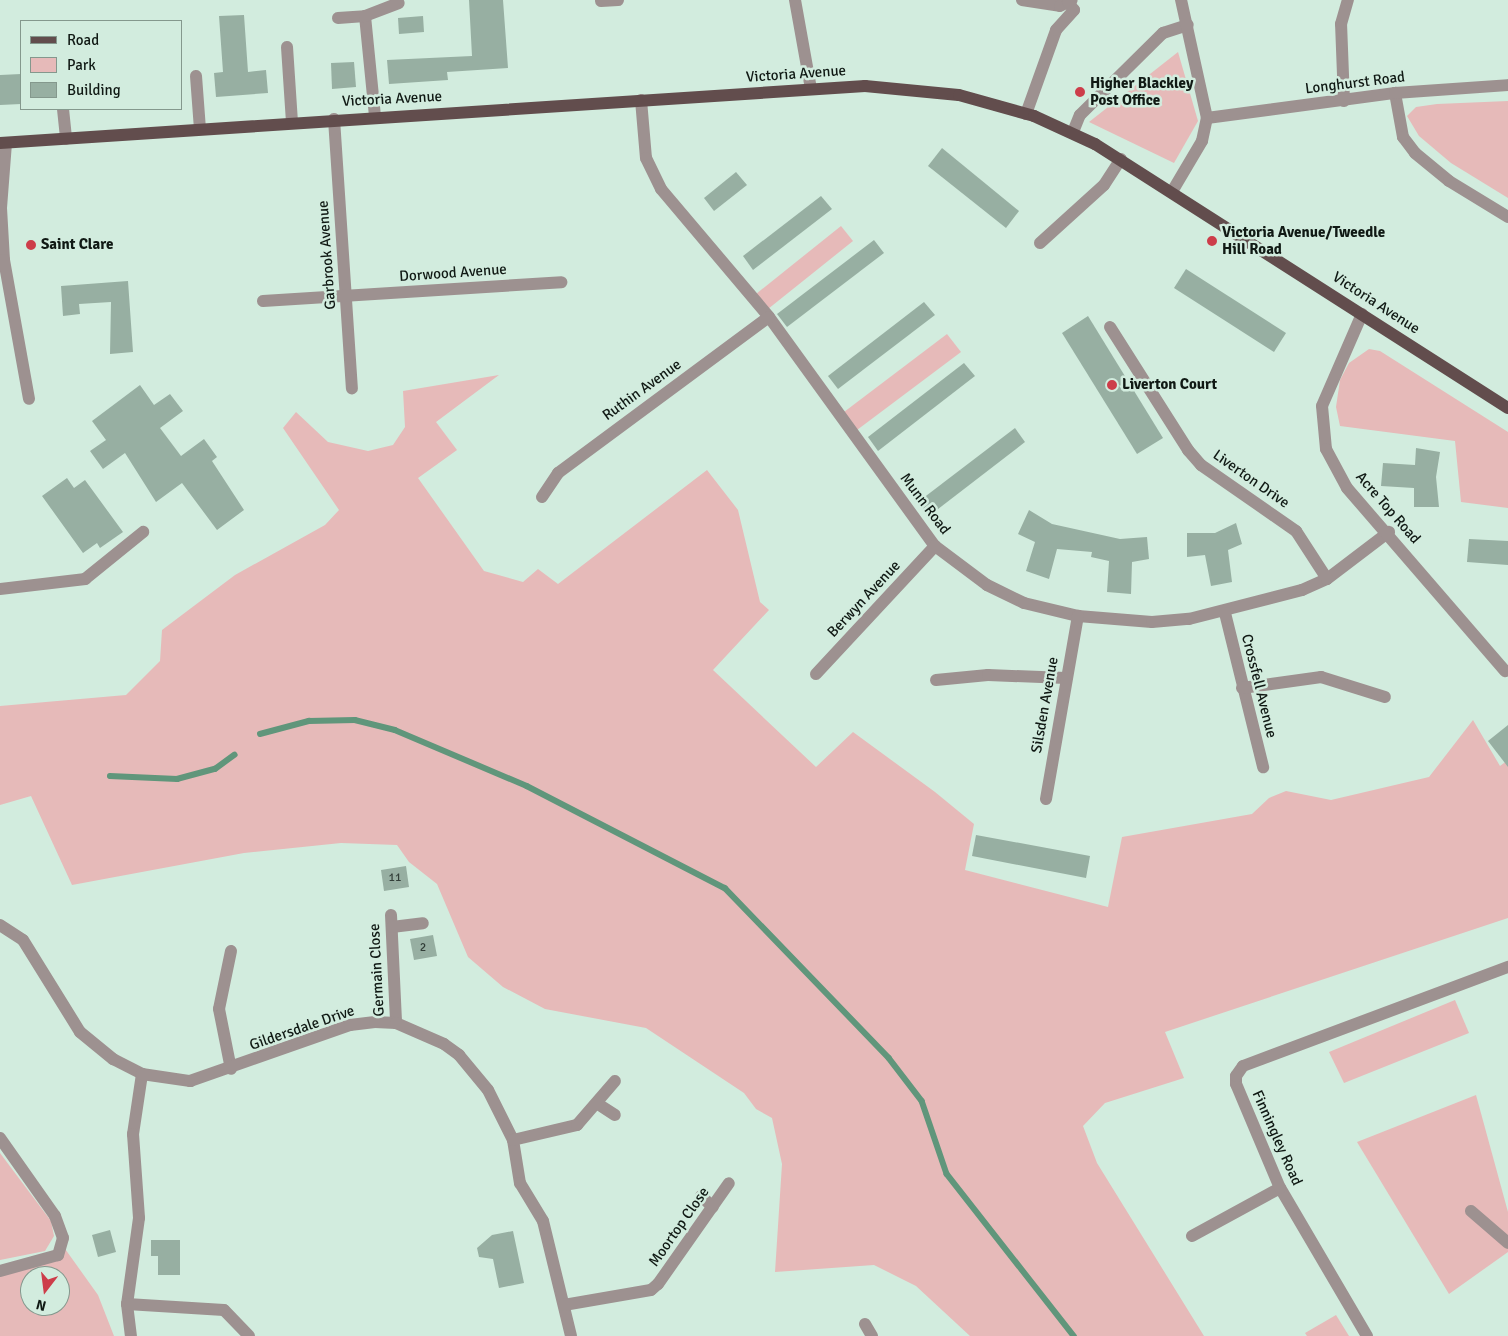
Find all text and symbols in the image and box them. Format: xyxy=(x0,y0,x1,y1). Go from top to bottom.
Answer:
legend xyxy=(20,20,182,110)
text: Road xyxy=(67,31,99,49)
text: Park xyxy=(67,56,96,74)
street label: Victoria Avenue xyxy=(745,62,847,86)
street label: Longhurst Road xyxy=(1304,68,1406,98)
place label: Higher Blackley Post Office xyxy=(1090,74,1193,109)
text: Building xyxy=(67,81,121,99)
marker: Higher Blackley Post Office xyxy=(1074,86,1086,98)
street label: Victoria Avenue xyxy=(341,87,443,111)
street label: Garbrook Avenue xyxy=(314,200,340,310)
place label: Victoria Avenue/Tweedle Hill Road xyxy=(1222,223,1385,258)
marker: Victoria Avenue/Tweedle Hill Road xyxy=(1206,235,1218,247)
place label: Saint Clare xyxy=(41,236,113,254)
marker: Saint Clare xyxy=(25,239,37,251)
street label: Dorwood Avenue xyxy=(399,260,507,286)
street label: Victoria Avenue xyxy=(1329,268,1423,338)
street label: Ruthin Avenue xyxy=(599,355,685,425)
place label: Liverton Court xyxy=(1122,376,1217,394)
marker: Liverton Court xyxy=(1106,379,1118,391)
street label: Liverton Drive xyxy=(1209,446,1293,512)
street label: Acre Top Road xyxy=(1352,468,1424,548)
street label: Munn Road xyxy=(896,470,954,538)
street label: Berwyn Avenue xyxy=(824,557,904,641)
street label: Crossfell Avenue xyxy=(1237,632,1281,740)
street label: Silsden Avenue xyxy=(1028,656,1062,754)
house number: 11 xyxy=(389,871,401,885)
street label: Germain Close xyxy=(366,923,388,1017)
house number: 2 xyxy=(420,941,426,955)
street label: Gildersdale Drive xyxy=(247,1002,357,1054)
street label: Finningley Road xyxy=(1248,1088,1306,1188)
street label: Moortop Close xyxy=(645,1184,713,1270)
north arrow xyxy=(20,1266,70,1316)
text: N xyxy=(34,1296,48,1314)

